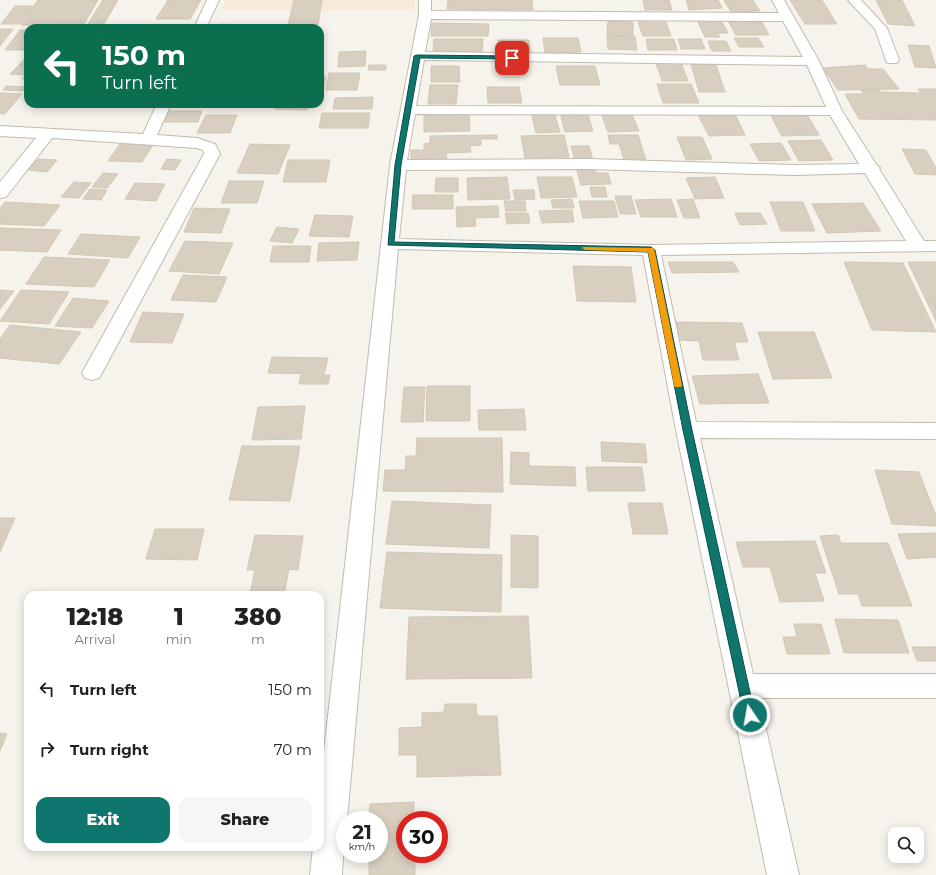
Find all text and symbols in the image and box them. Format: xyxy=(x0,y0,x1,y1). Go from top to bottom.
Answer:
text: 150 m xyxy=(102,38,186,72)
icon: left xyxy=(36,40,88,92)
pin xyxy=(495,41,529,75)
icon: arrive xyxy=(501,47,523,69)
text: Turn left xyxy=(102,72,177,94)
text: 12:18 xyxy=(67,602,123,631)
text: 1 xyxy=(174,602,184,631)
text: 380 xyxy=(234,602,281,631)
text: Arrival xyxy=(74,631,115,647)
text: min xyxy=(166,631,192,647)
text: m xyxy=(251,631,265,647)
icon: left xyxy=(36,678,58,700)
text: Turn left xyxy=(70,680,137,699)
text: 150 m xyxy=(268,680,312,699)
position arrow xyxy=(729,694,771,736)
icon: right xyxy=(36,738,58,760)
text: Turn right xyxy=(70,740,149,759)
text: 70 m xyxy=(274,740,312,759)
button: Exit xyxy=(36,797,170,843)
button: Share xyxy=(178,797,312,843)
speed limit sign: 30 xyxy=(396,811,448,863)
text: 21 xyxy=(352,820,372,844)
map controls xyxy=(888,827,924,863)
button: search xyxy=(888,827,924,863)
text: km/h xyxy=(349,840,375,853)

